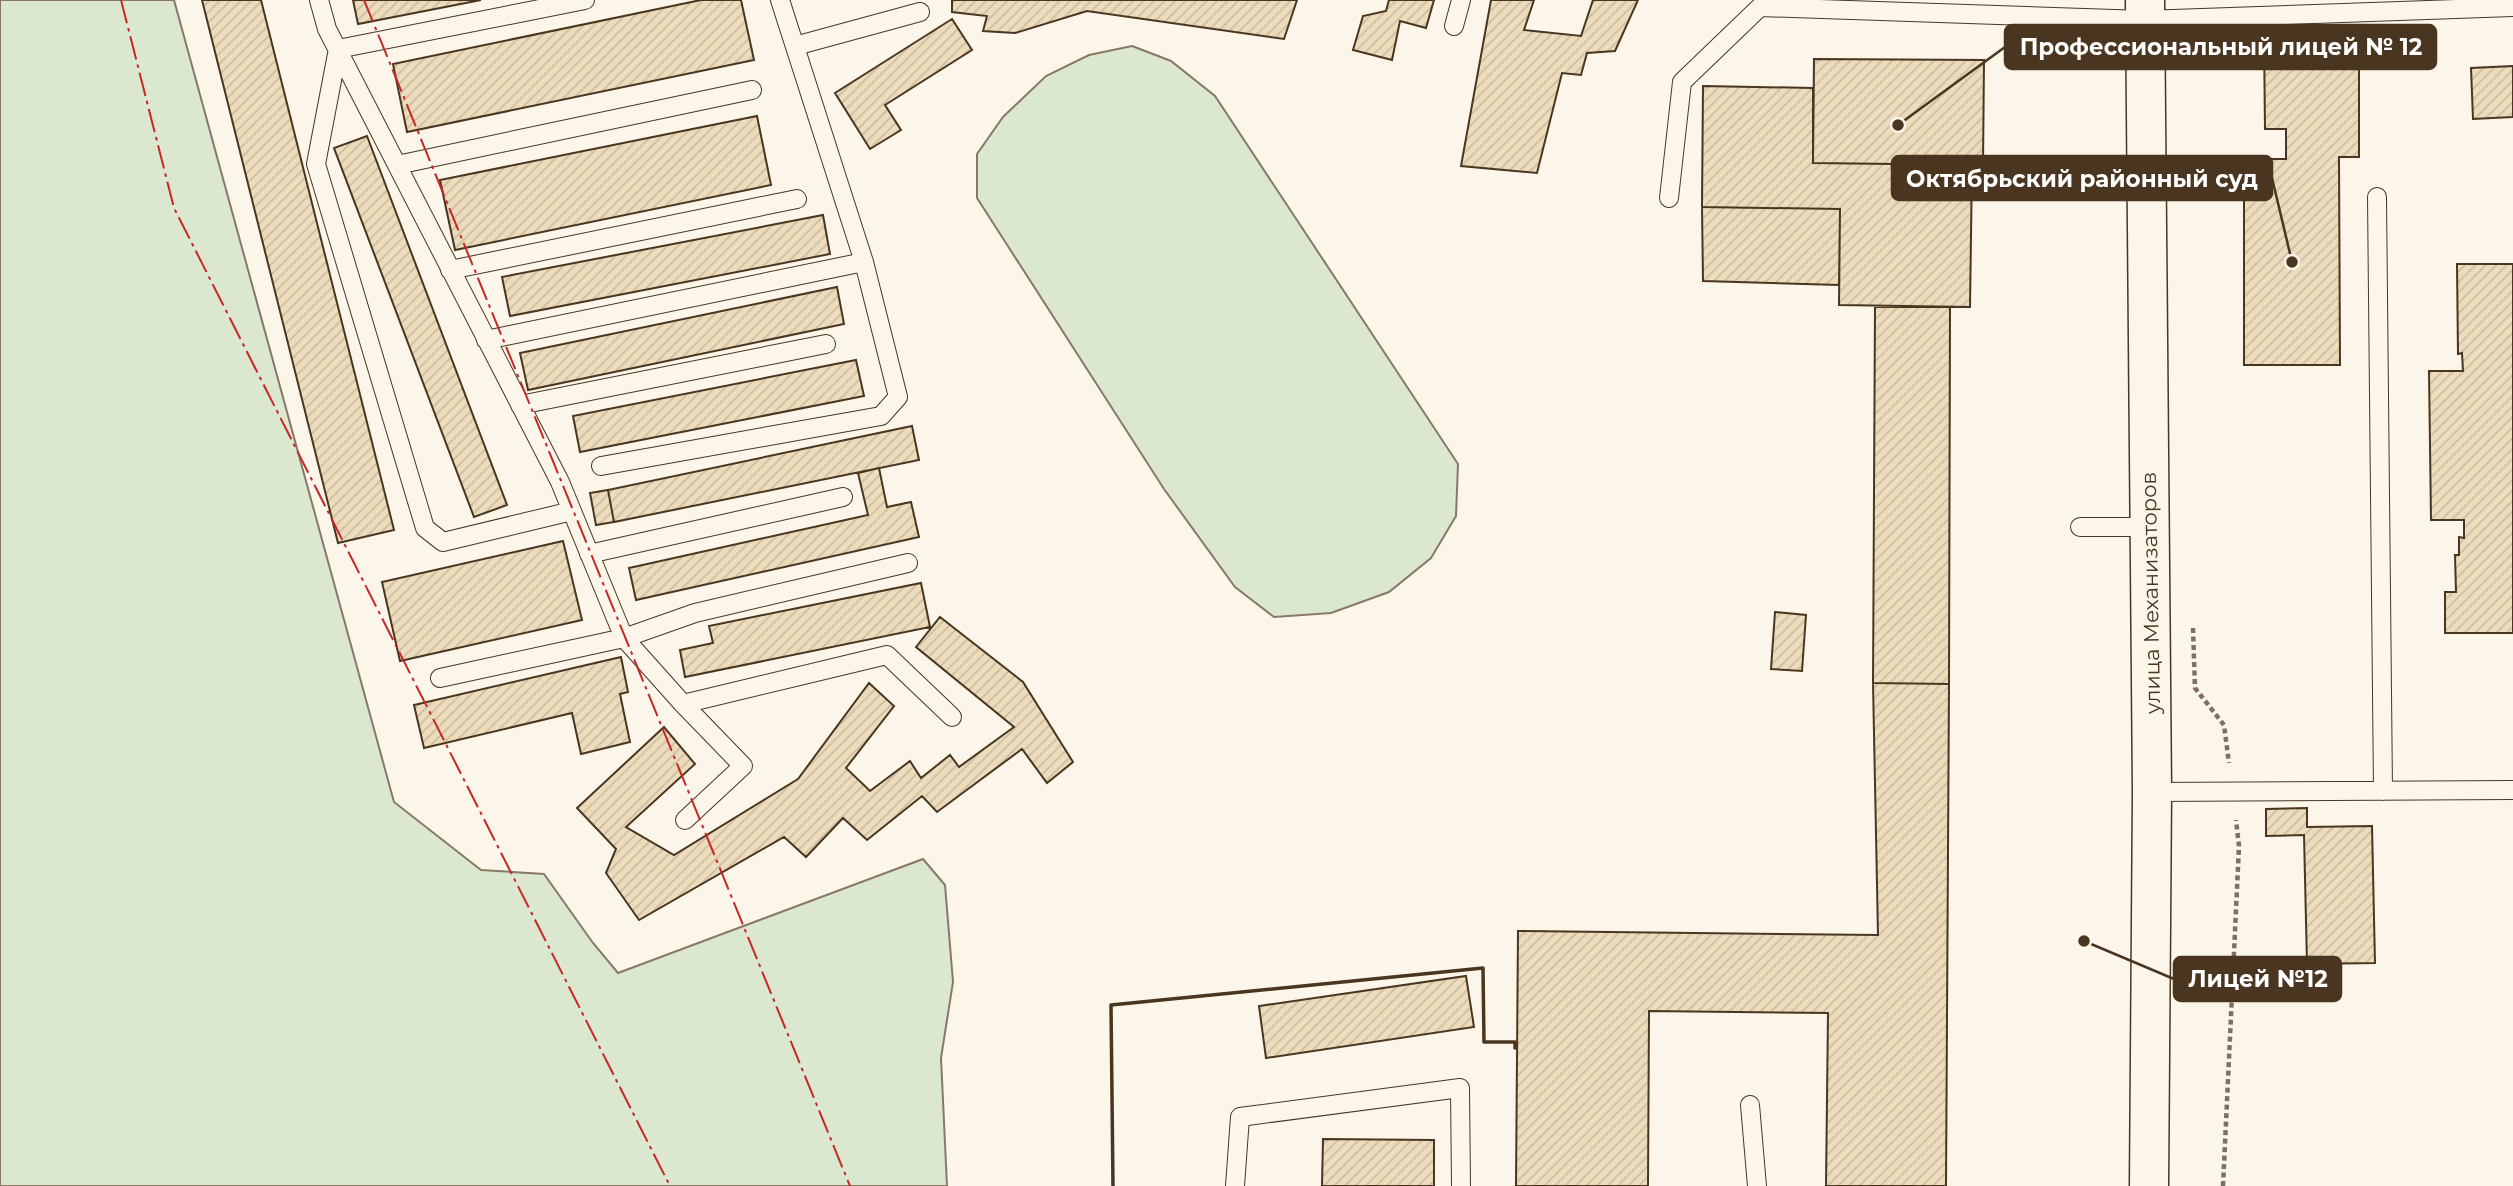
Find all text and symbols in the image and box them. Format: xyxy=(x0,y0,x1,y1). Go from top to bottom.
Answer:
callout: Профессиональный лицей № 12 xyxy=(2005,25,2436,69)
text: Профессиональный лицей № 12 xyxy=(2020,33,2422,61)
callout: Октябрьский районный суд xyxy=(1892,156,2272,200)
text: Октябрьский районный суд xyxy=(1906,165,2258,193)
street label: улица Механизаторов xyxy=(2136,472,2165,715)
callout: Лицей №12 xyxy=(2174,957,2341,1001)
text: Лицей №12 xyxy=(2188,965,2328,993)

